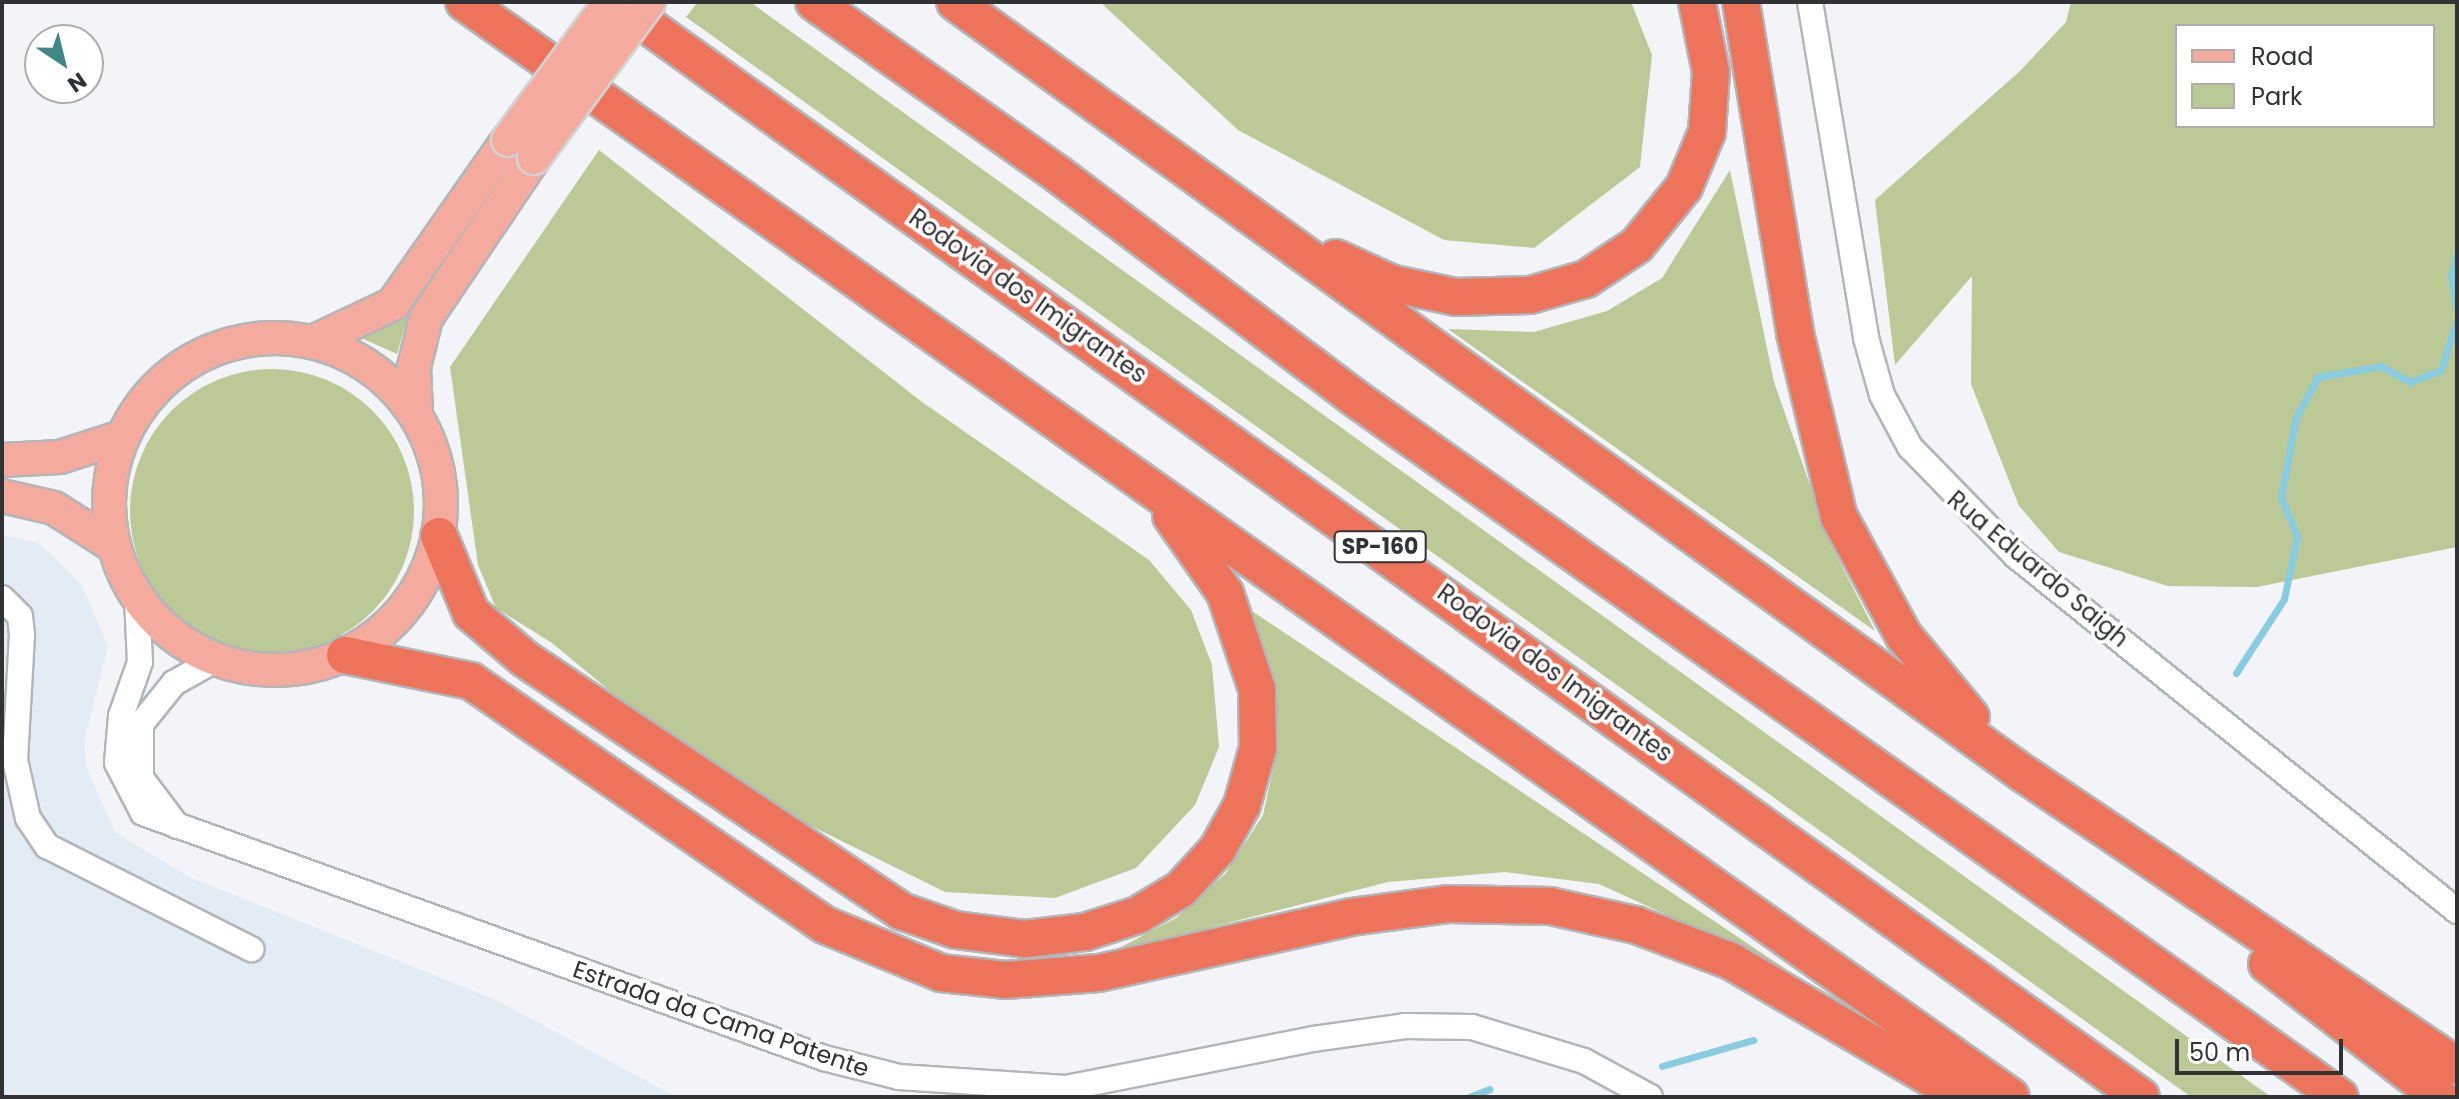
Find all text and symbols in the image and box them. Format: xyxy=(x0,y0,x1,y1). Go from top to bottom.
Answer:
north arrow xyxy=(24,24,104,104)
legend xyxy=(2175,24,2435,128)
text: Road xyxy=(2251,40,2313,73)
text: N xyxy=(61,65,93,100)
text: Park xyxy=(2251,80,2302,113)
street label: Rodovia dos Imigrantes xyxy=(904,203,1152,389)
street label: Rua Eduardo Saigh xyxy=(1942,485,2134,653)
road number: SP-160 xyxy=(1332,529,1428,565)
street label: Rodovia dos Imigrantes xyxy=(1432,578,1678,768)
street label: Estrada da Cama Patente xyxy=(569,955,873,1083)
scale bar xyxy=(2179,1023,2347,1073)
text: 50 m xyxy=(2189,1036,2250,1069)

